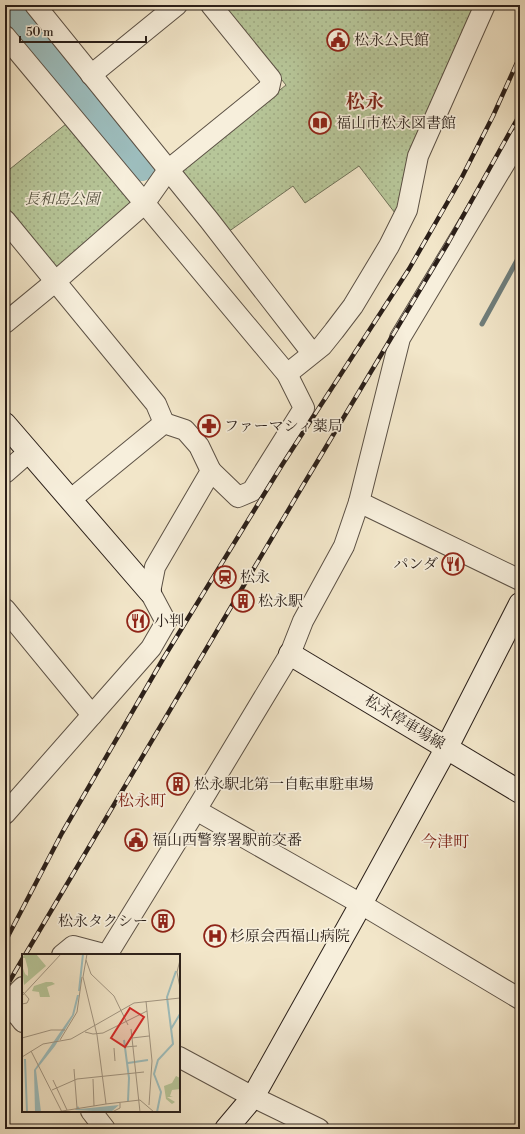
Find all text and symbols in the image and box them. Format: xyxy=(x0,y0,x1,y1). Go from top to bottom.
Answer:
scale bar xyxy=(20,18,146,44)
text: 50 m xyxy=(26,25,54,40)
public building icon: 松永公民館 xyxy=(325,27,351,53)
place label: 松永公民館 xyxy=(354,31,429,50)
district label: 松永 xyxy=(346,90,384,114)
library icon: 福山市松永図書館 xyxy=(307,110,333,136)
place label: 福山市松永図書館 xyxy=(336,114,456,133)
park label: 長和島公園 xyxy=(24,190,102,209)
pharmacy icon: ファーマシィ薬局 xyxy=(196,413,222,439)
place label: ファーマシィ薬局 xyxy=(224,417,343,436)
restaurant icon: パンダ xyxy=(440,551,466,577)
place label: パンダ xyxy=(394,555,438,574)
station icon: 松永 xyxy=(212,564,238,590)
place label: 松永 xyxy=(240,568,270,587)
building icon: 松永駅 xyxy=(230,588,256,614)
place label: 松永駅 xyxy=(258,592,303,611)
restaurant icon: 小判 xyxy=(125,608,151,634)
place label: 小判 xyxy=(154,612,184,631)
street label: 松永停車場線 xyxy=(361,691,448,754)
building icon: 松永駅北第一自転車駐車場 xyxy=(165,771,191,797)
place label: 松永駅北第一自転車駐車場 xyxy=(194,775,374,794)
district label: 松永町 xyxy=(118,791,166,811)
public building icon: 福山西警察署駅前交番 xyxy=(123,827,149,853)
place label: 福山西警察署駅前交番 xyxy=(152,831,302,850)
district label: 今津町 xyxy=(421,832,469,852)
building icon: 松永タクシー xyxy=(150,908,176,934)
place label: 松永タクシー xyxy=(58,912,148,931)
hospital icon: 杉原会西福山病院 xyxy=(202,923,228,949)
place label: 杉原会西福山病院 xyxy=(230,927,350,946)
inset map xyxy=(22,954,180,1112)

